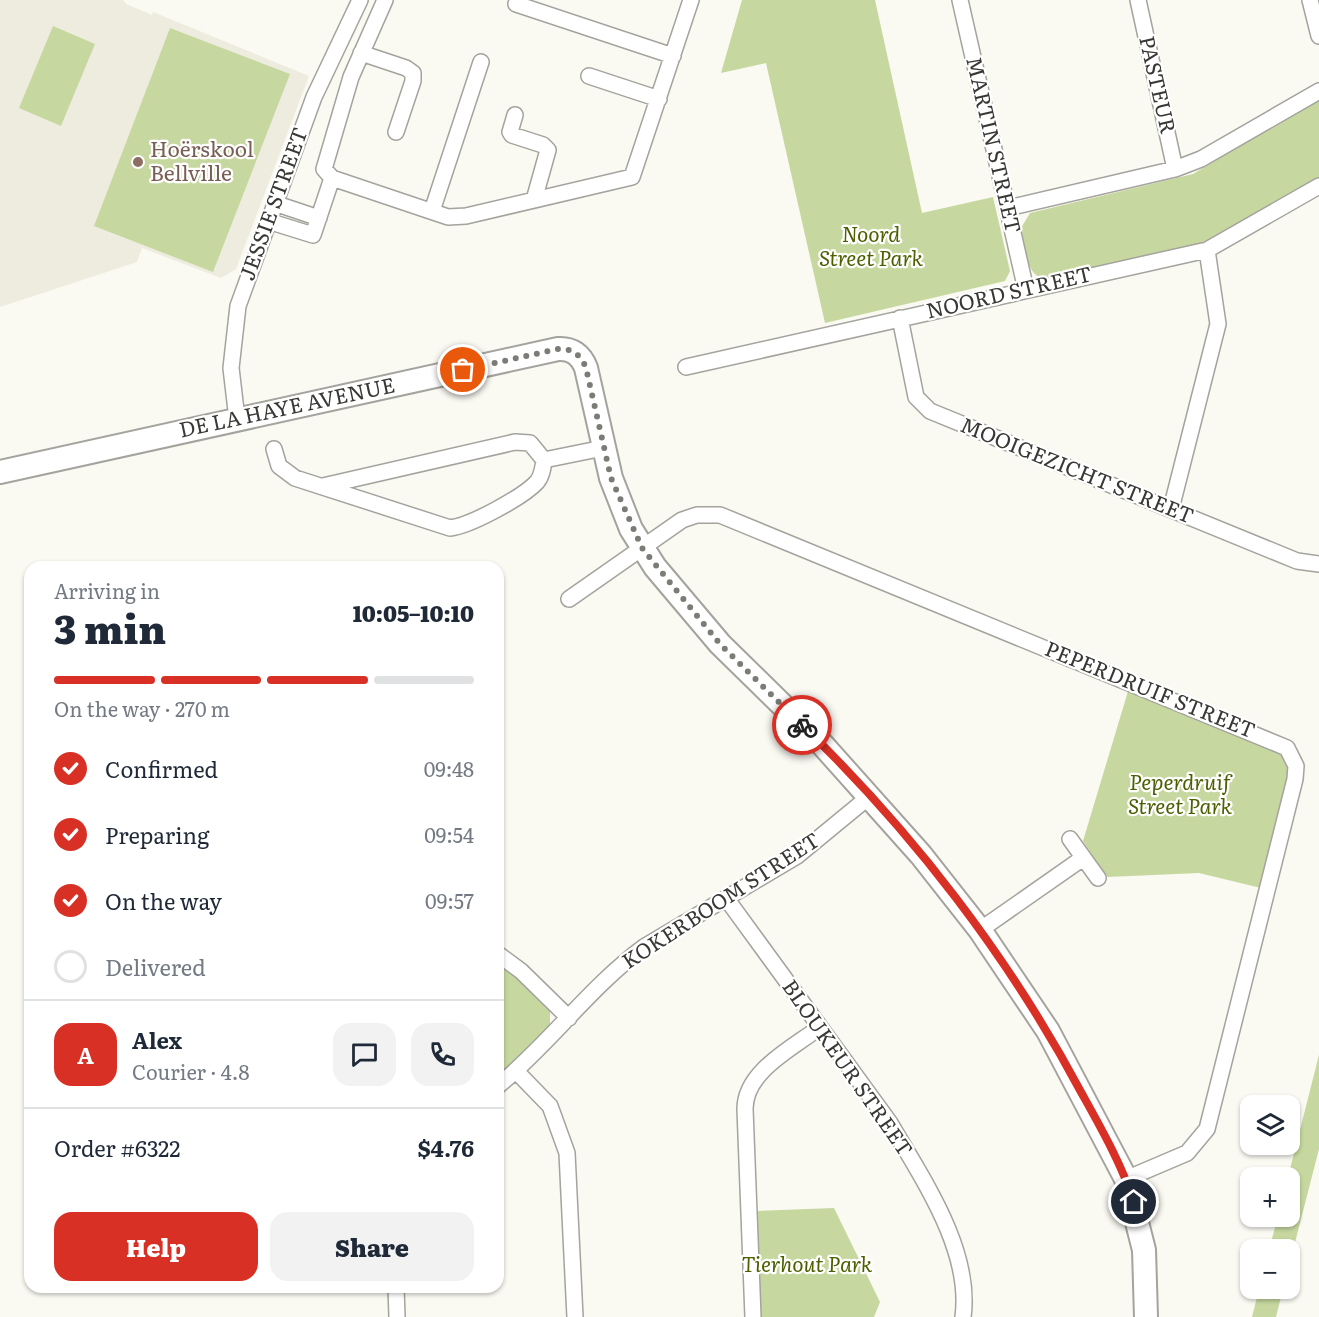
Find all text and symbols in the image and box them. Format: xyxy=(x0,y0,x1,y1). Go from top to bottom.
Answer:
street label: PASTEUR xyxy=(1133,32,1186,136)
street label: MARTIN STREET xyxy=(960,53,1031,236)
street label: JESSIE STREET xyxy=(230,122,314,284)
place label: Hoërskool Bellville xyxy=(150,132,254,187)
marker: Hoërskool Bellville xyxy=(131,155,145,169)
park label: Noord Street Park xyxy=(819,217,923,272)
street label: NOORD STREET xyxy=(923,256,1094,325)
pin xyxy=(437,344,488,395)
icon: bag xyxy=(446,353,479,386)
street label: DE LA HAYE AVENUE xyxy=(176,368,397,444)
street label: MOOIGEZICHT STREET xyxy=(957,408,1199,530)
text: Arriving in xyxy=(54,575,160,605)
text: 10:05–10:10 xyxy=(353,596,474,629)
text: 3 min xyxy=(54,598,166,656)
street label: PEPERDRUIF STREET xyxy=(1041,631,1261,744)
text: On the way · 270 m xyxy=(54,693,230,723)
courier xyxy=(772,695,832,755)
icon: bike xyxy=(786,709,819,742)
icon: check xyxy=(54,752,87,785)
text: Confirmed xyxy=(105,752,218,785)
text: 09:48 xyxy=(424,753,474,783)
park label: Peperdruif Street Park xyxy=(1128,765,1233,820)
icon: check xyxy=(54,818,87,851)
text: Preparing xyxy=(105,818,209,851)
text: 09:54 xyxy=(424,819,474,849)
street label: KOKERBOOM STREET xyxy=(615,823,825,975)
icon: check xyxy=(54,884,87,917)
text: On the way xyxy=(105,884,222,917)
text: 09:57 xyxy=(425,885,474,915)
text: Delivered xyxy=(105,950,206,983)
street label: BLOUKEUR STREET xyxy=(776,972,922,1161)
text: Alex xyxy=(132,1023,182,1056)
button: chat xyxy=(333,1023,396,1086)
button: phone xyxy=(411,1023,474,1086)
text: A xyxy=(77,1038,94,1071)
text: Courier · 4.8 xyxy=(132,1056,249,1086)
map controls xyxy=(1240,1095,1300,1299)
button: layers xyxy=(1240,1095,1300,1155)
text: Order #6322 xyxy=(54,1131,180,1164)
text: $4.76 xyxy=(418,1131,474,1164)
button: + xyxy=(1240,1167,1300,1227)
pin xyxy=(1108,1176,1159,1227)
icon: home xyxy=(1117,1185,1150,1218)
button: Help xyxy=(54,1212,258,1281)
button: Share xyxy=(270,1212,474,1281)
button: − xyxy=(1240,1239,1300,1299)
park label: Tierhout Park xyxy=(742,1247,873,1278)

